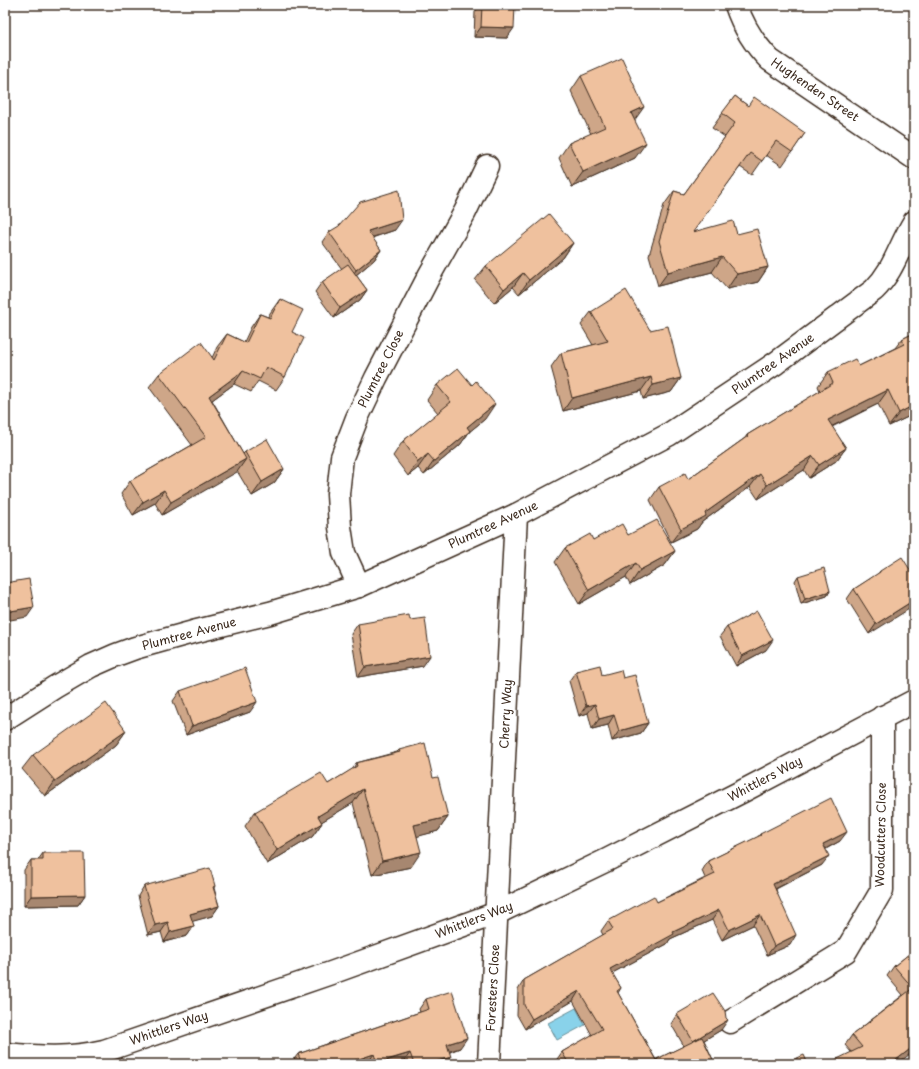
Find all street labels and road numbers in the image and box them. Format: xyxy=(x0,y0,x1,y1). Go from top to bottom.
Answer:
street label: Hughenden Street xyxy=(768,53,863,125)
street label: Plumtree Close xyxy=(353,326,408,411)
street label: Plumtree Avenue xyxy=(728,328,818,398)
street label: Plumtree Avenue xyxy=(445,495,541,553)
street label: Plumtree Avenue xyxy=(140,612,238,654)
street label: Cherry Way xyxy=(494,679,516,749)
street label: Whittlers Way xyxy=(724,751,805,805)
street label: Woodcutters Close xyxy=(870,782,890,887)
street label: Whittlers Way xyxy=(432,896,515,942)
street label: Foresters Close xyxy=(481,944,503,1032)
street label: Whittlers Way xyxy=(127,1005,211,1049)

